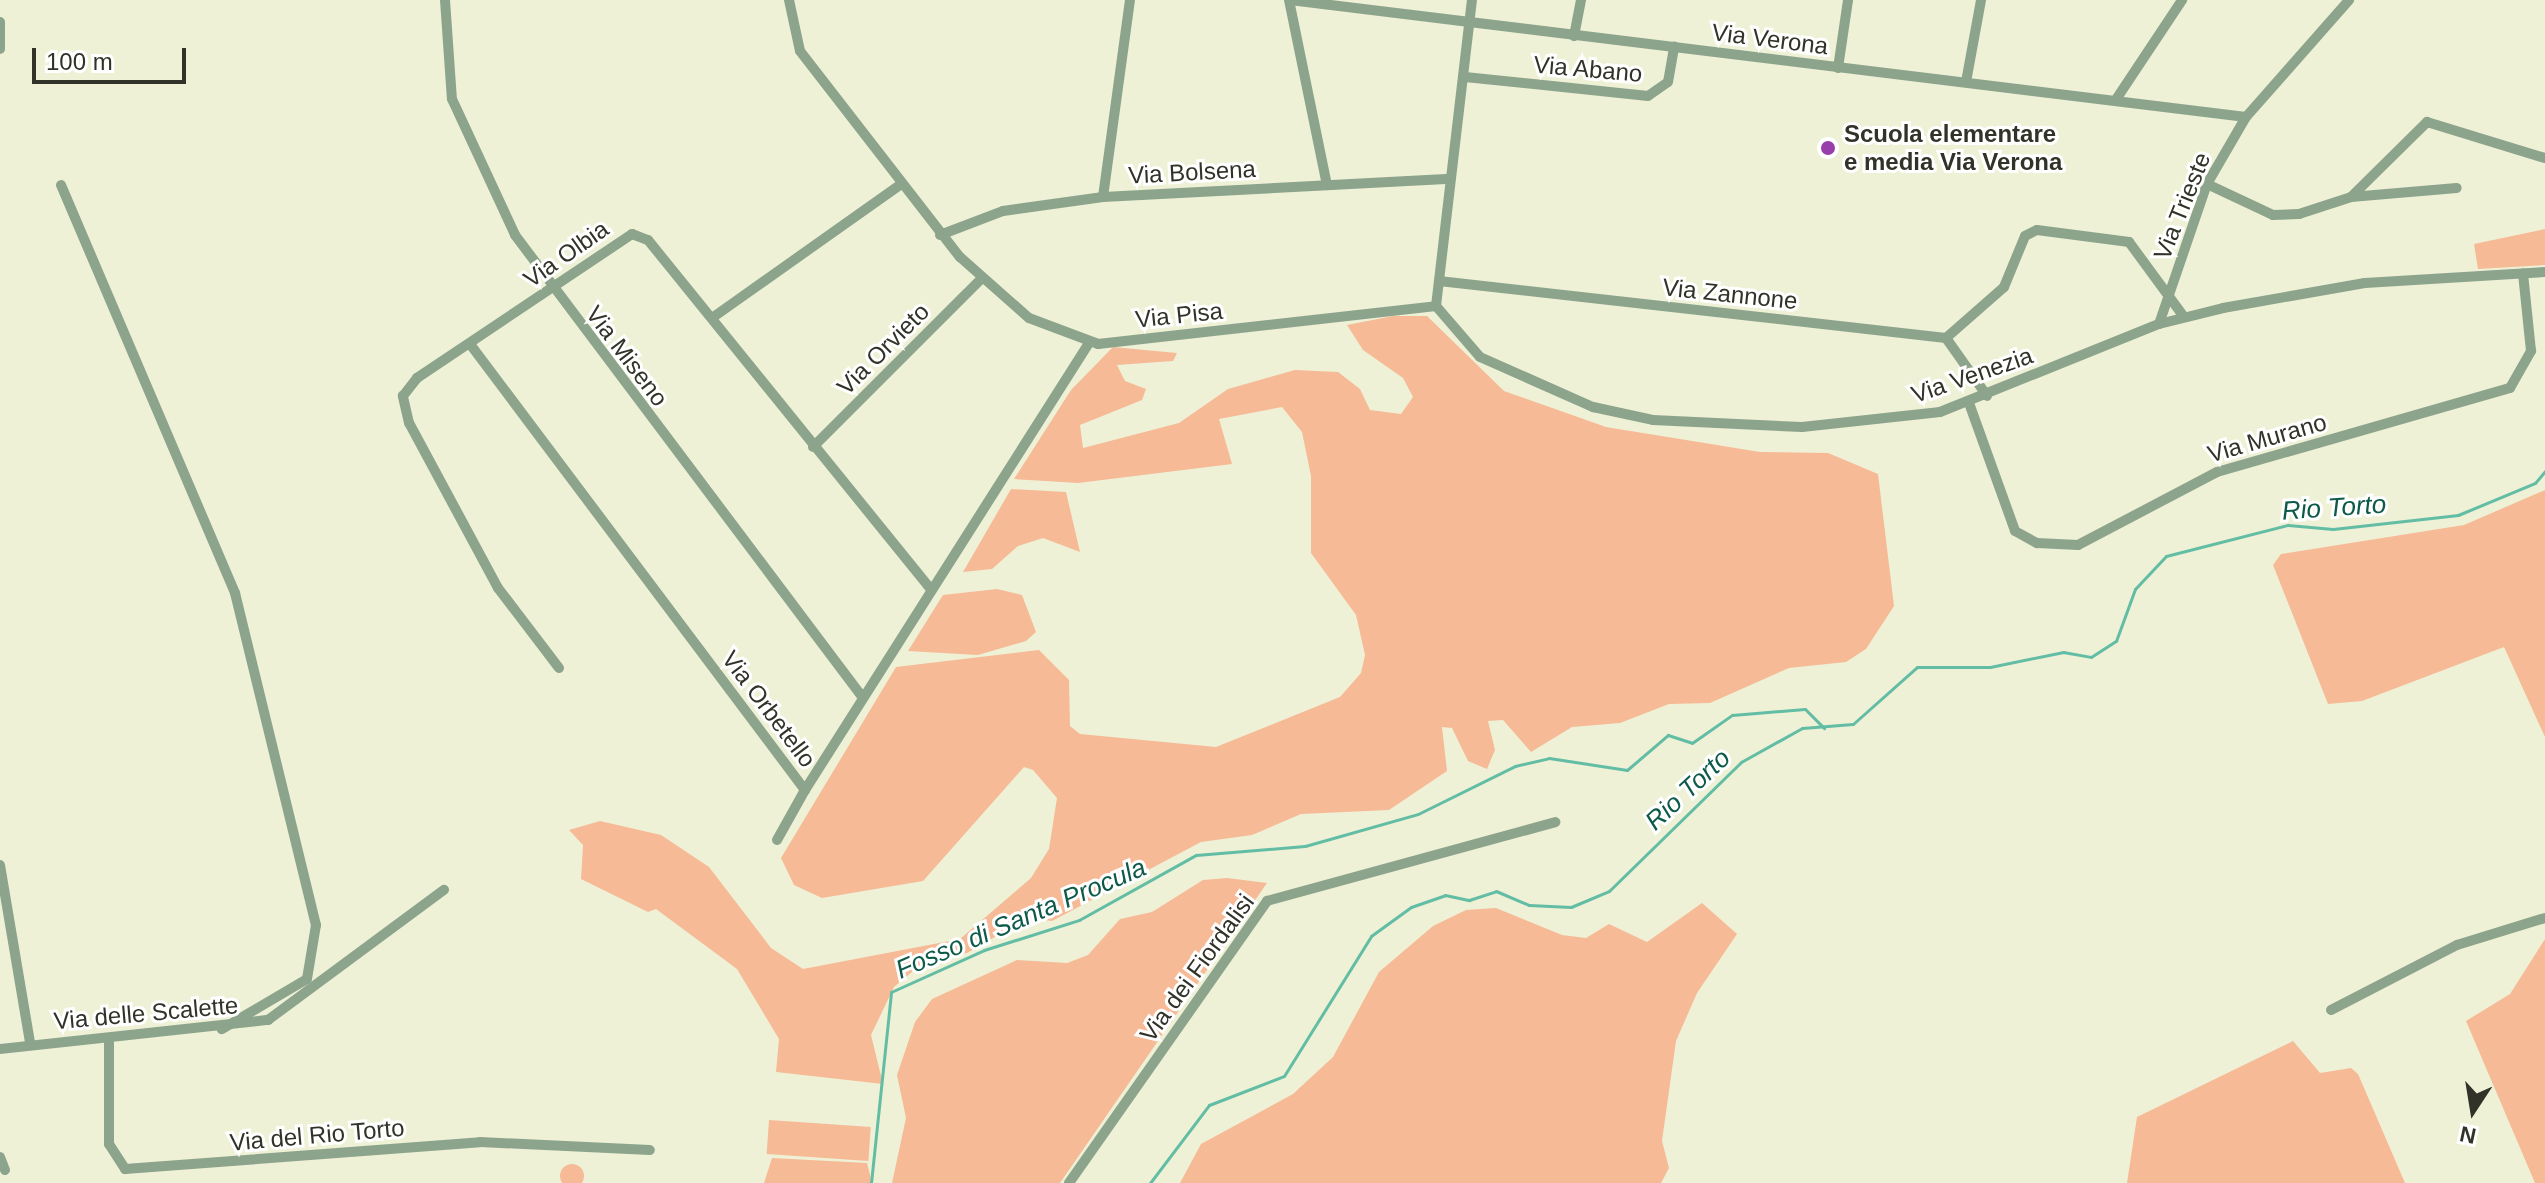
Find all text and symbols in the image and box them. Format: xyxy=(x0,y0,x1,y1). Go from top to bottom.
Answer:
street label: Via Verona xyxy=(1710,18,1830,60)
scale bar xyxy=(36,32,190,82)
text: 100 m xyxy=(46,48,113,75)
street label: Via Abano xyxy=(1532,50,1644,88)
place label: Scuola elementare e media Via Verona xyxy=(1844,120,2062,176)
marker: Scuola elementare e media Via Verona xyxy=(1819,139,1837,157)
street label: Via Trieste xyxy=(2147,148,2217,264)
street label: Via Bolsena xyxy=(1128,154,1256,190)
street label: Via Olbia xyxy=(518,214,614,294)
street label: Via Zannone xyxy=(1661,273,1799,315)
street label: Via Pisa xyxy=(1134,296,1224,334)
street label: Via Orvieto xyxy=(831,297,935,401)
street label: Via Miseno xyxy=(580,300,674,412)
street label: Via Venezia xyxy=(1908,341,2036,409)
street label: Via Murano xyxy=(2204,407,2330,469)
water label: Rio Torto xyxy=(2281,489,2387,527)
street label: Via Orbetello xyxy=(716,645,822,773)
water label: Rio Torto xyxy=(1639,743,1737,837)
water label: Fosso di Santa Procula xyxy=(891,852,1151,986)
street label: Via dei Fiordalisi xyxy=(1134,888,1260,1048)
street label: Via delle Scalette xyxy=(53,991,239,1035)
north arrow xyxy=(2433,1071,2513,1151)
street label: Via del Rio Torto xyxy=(228,1113,406,1157)
text: N xyxy=(2458,1121,2478,1149)

